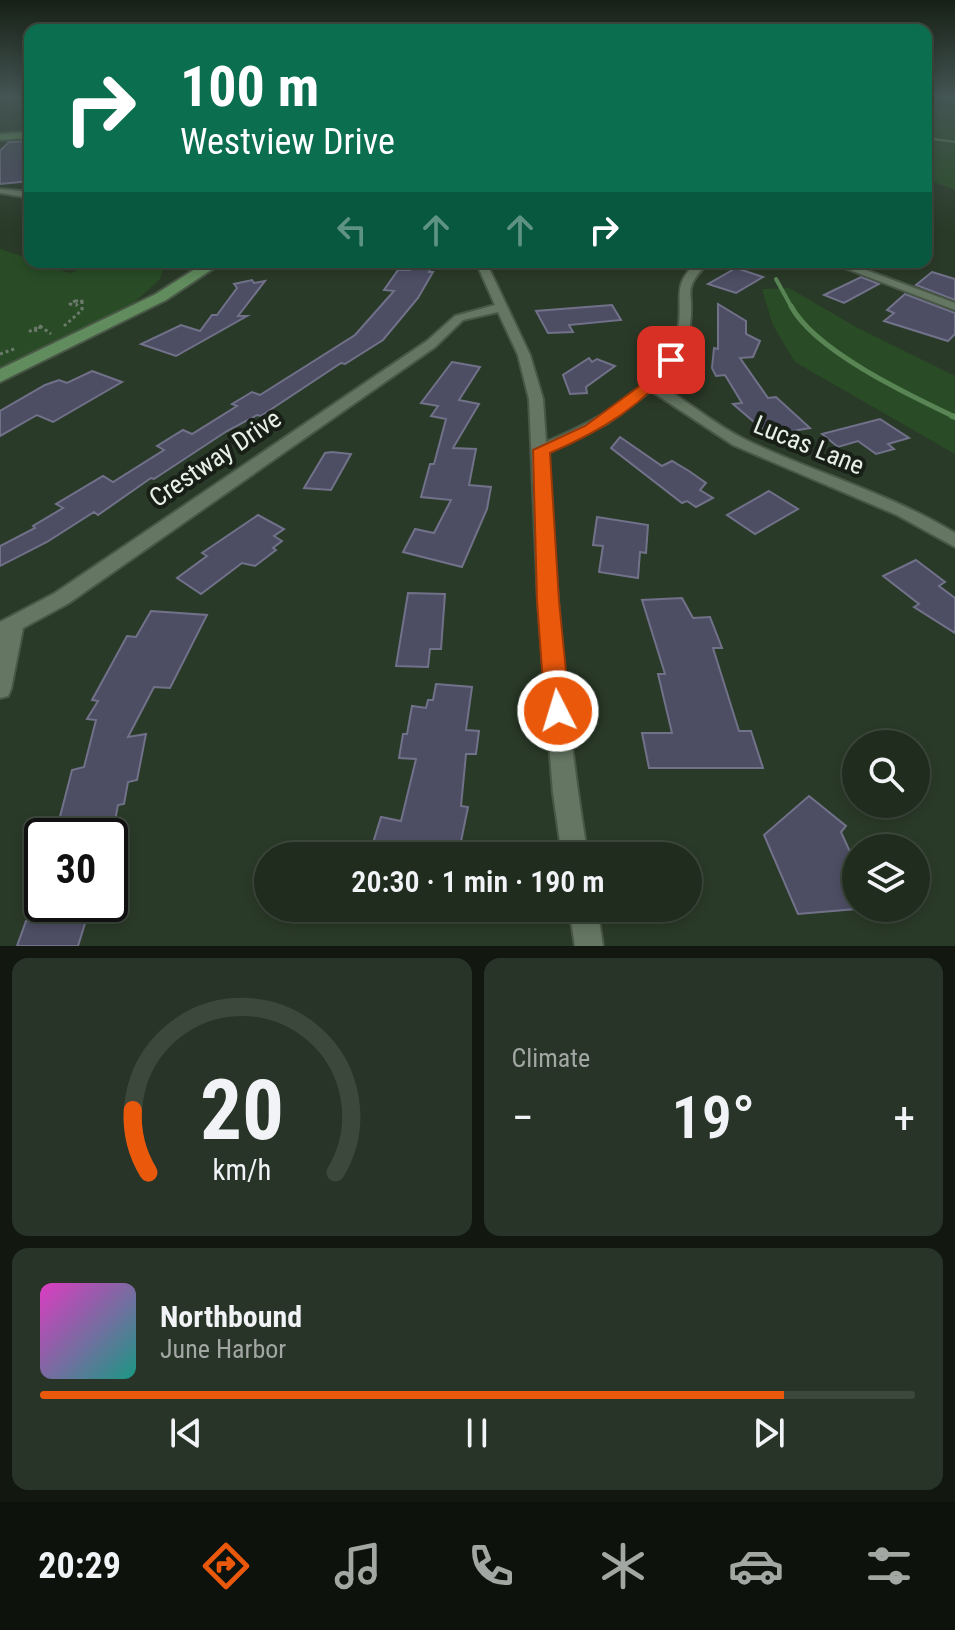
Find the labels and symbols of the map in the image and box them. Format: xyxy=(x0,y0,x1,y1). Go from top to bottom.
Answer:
pin xyxy=(637,326,705,394)
street label: Crestway Drive xyxy=(144,403,286,513)
street label: Lucas Lane xyxy=(749,409,869,481)
position arrow xyxy=(516,669,600,753)
speed limit sign: 30 xyxy=(24,818,128,922)

